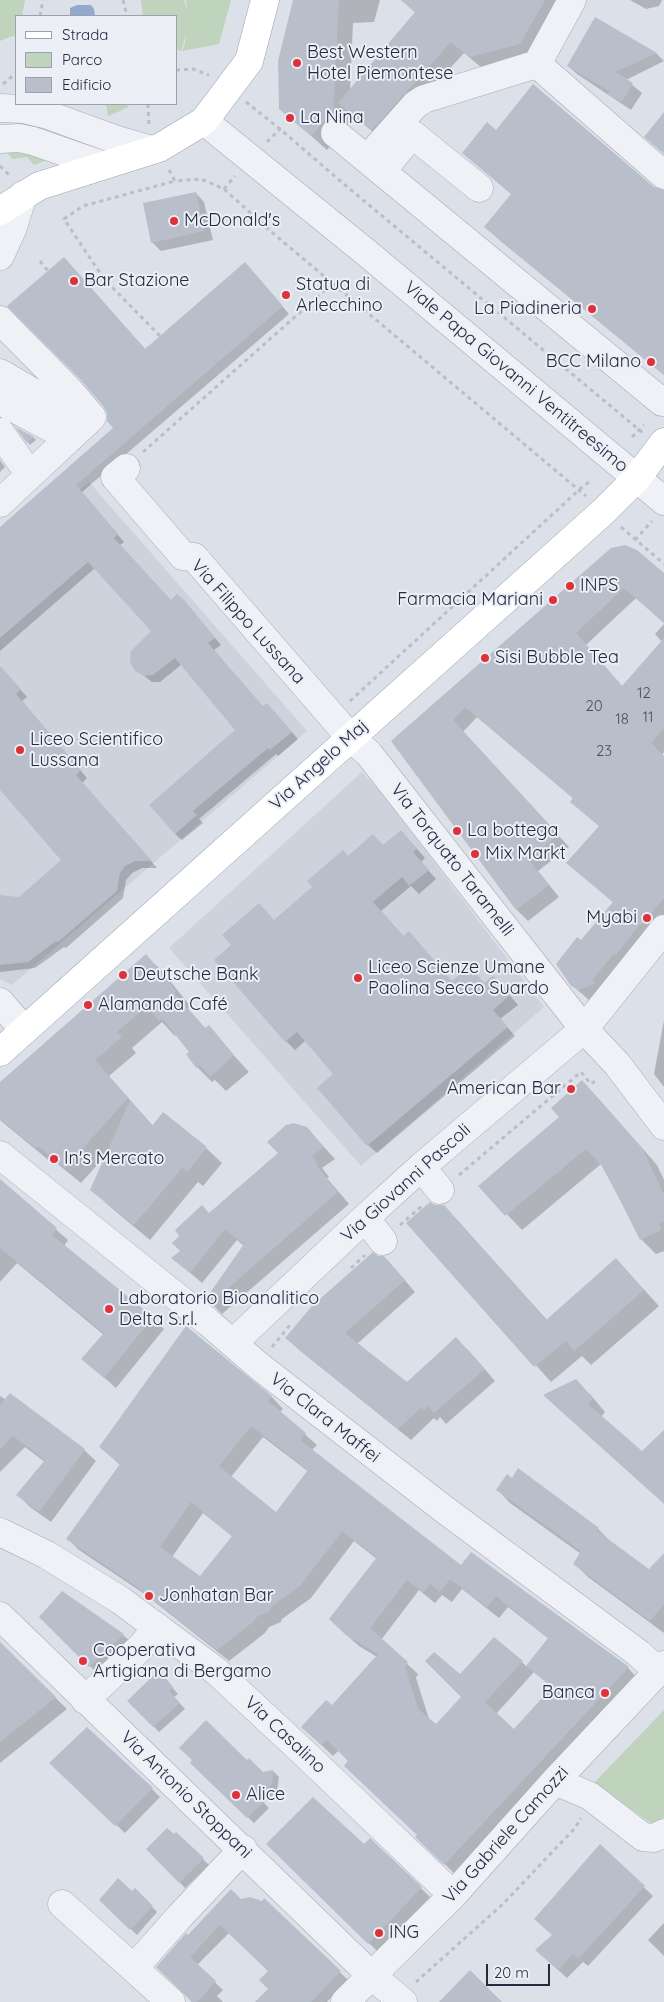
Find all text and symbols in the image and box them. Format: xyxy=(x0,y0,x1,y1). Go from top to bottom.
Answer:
legend xyxy=(15,15,178,105)
text: Strada xyxy=(62,25,108,44)
place label: Best Western Hotel Piemontese xyxy=(307,42,453,84)
text: Parco xyxy=(62,50,102,69)
marker: Best Western Hotel Piemontese xyxy=(291,57,303,69)
text: Edificio xyxy=(62,75,111,94)
place label: La Nina xyxy=(300,107,364,129)
marker: La Nina xyxy=(284,112,296,124)
place label: McDonald's xyxy=(184,210,280,232)
marker: McDonald's xyxy=(168,215,180,227)
place label: Bar Stazione xyxy=(84,270,190,292)
place label: Statua di Arlecchino xyxy=(296,274,383,316)
marker: Bar Stazione xyxy=(68,275,80,287)
street label: Viale Papa Giovanni Ventitreesimo xyxy=(400,277,632,477)
marker: Statua di Arlecchino xyxy=(280,289,292,301)
place label: La Piadineria xyxy=(474,298,582,320)
marker: La Piadineria xyxy=(586,303,598,315)
place label: BCC Milano xyxy=(546,351,641,373)
marker: BCC Milano xyxy=(645,356,657,368)
street label: Via Filippo Lussana xyxy=(186,555,310,689)
place label: INPS xyxy=(580,575,618,597)
marker: INPS xyxy=(564,580,576,592)
place label: Farmacia Mariani xyxy=(397,589,543,611)
marker: Farmacia Mariani xyxy=(547,594,559,606)
place label: Sisi Bubble Tea xyxy=(495,647,619,669)
marker: Sisi Bubble Tea xyxy=(479,652,491,664)
house number: 12 xyxy=(637,684,651,702)
house number: 20 xyxy=(585,697,603,715)
house number: 11 xyxy=(642,708,654,726)
house number: 18 xyxy=(615,710,629,728)
street label: Via Angelo Maj xyxy=(265,715,373,815)
place label: Liceo Scientifico Lussana xyxy=(30,729,163,772)
house number: 23 xyxy=(596,742,612,760)
marker: Liceo Scientifico Lussana xyxy=(14,744,26,756)
street label: Via Torquato Taramelli xyxy=(386,779,518,941)
place label: La bottega xyxy=(467,820,558,842)
marker: La bottega xyxy=(451,825,463,837)
place label: Mix Markt xyxy=(485,843,566,865)
marker: Mix Markt xyxy=(469,848,481,860)
place label: Myabi xyxy=(586,907,637,929)
marker: Myabi xyxy=(641,912,653,924)
place label: Liceo Scienze Umane Paolina Secco Suardo xyxy=(368,957,549,1000)
place label: Deutsche Bank xyxy=(133,964,259,986)
marker: Deutsche Bank xyxy=(117,969,129,981)
marker: Liceo Scienze Umane Paolina Secco Suardo xyxy=(352,972,364,984)
place label: Alamanda Café xyxy=(98,994,228,1016)
marker: Alamanda Café xyxy=(82,999,94,1011)
place label: American Bar xyxy=(447,1078,561,1100)
marker: American Bar xyxy=(565,1083,577,1095)
street label: Via Giovanni Pascoli xyxy=(337,1119,475,1247)
place label: In's Mercato xyxy=(64,1148,164,1170)
marker: In's Mercato xyxy=(48,1153,60,1165)
place label: Laboratorio Bioanalitico Delta S.r.l. xyxy=(119,1288,319,1330)
marker: Laboratorio Bioanalitico Delta S.r.l. xyxy=(103,1303,115,1315)
street label: Via Clara Maffei xyxy=(266,1368,384,1468)
place label: Jonhatan Bar xyxy=(159,1585,274,1607)
marker: Jonhatan Bar xyxy=(143,1590,155,1602)
place label: Cooperativa Artigiana di Bergamo xyxy=(93,1640,271,1682)
marker: Cooperativa Artigiana di Bergamo xyxy=(77,1655,89,1667)
place label: Banca xyxy=(542,1682,595,1704)
marker: Banca xyxy=(599,1687,611,1699)
street label: Via Casalino xyxy=(240,1692,330,1778)
street label: Via Antonio Stoppani xyxy=(116,1727,256,1863)
street label: Via Gabriele Camozzi xyxy=(439,1762,573,1908)
place label: Alice xyxy=(246,1784,285,1806)
marker: Alice xyxy=(230,1789,242,1801)
place label: ING xyxy=(389,1922,419,1944)
marker: ING xyxy=(373,1927,385,1939)
scale bar xyxy=(489,1954,553,1986)
text: 20 m xyxy=(494,1963,529,1982)

